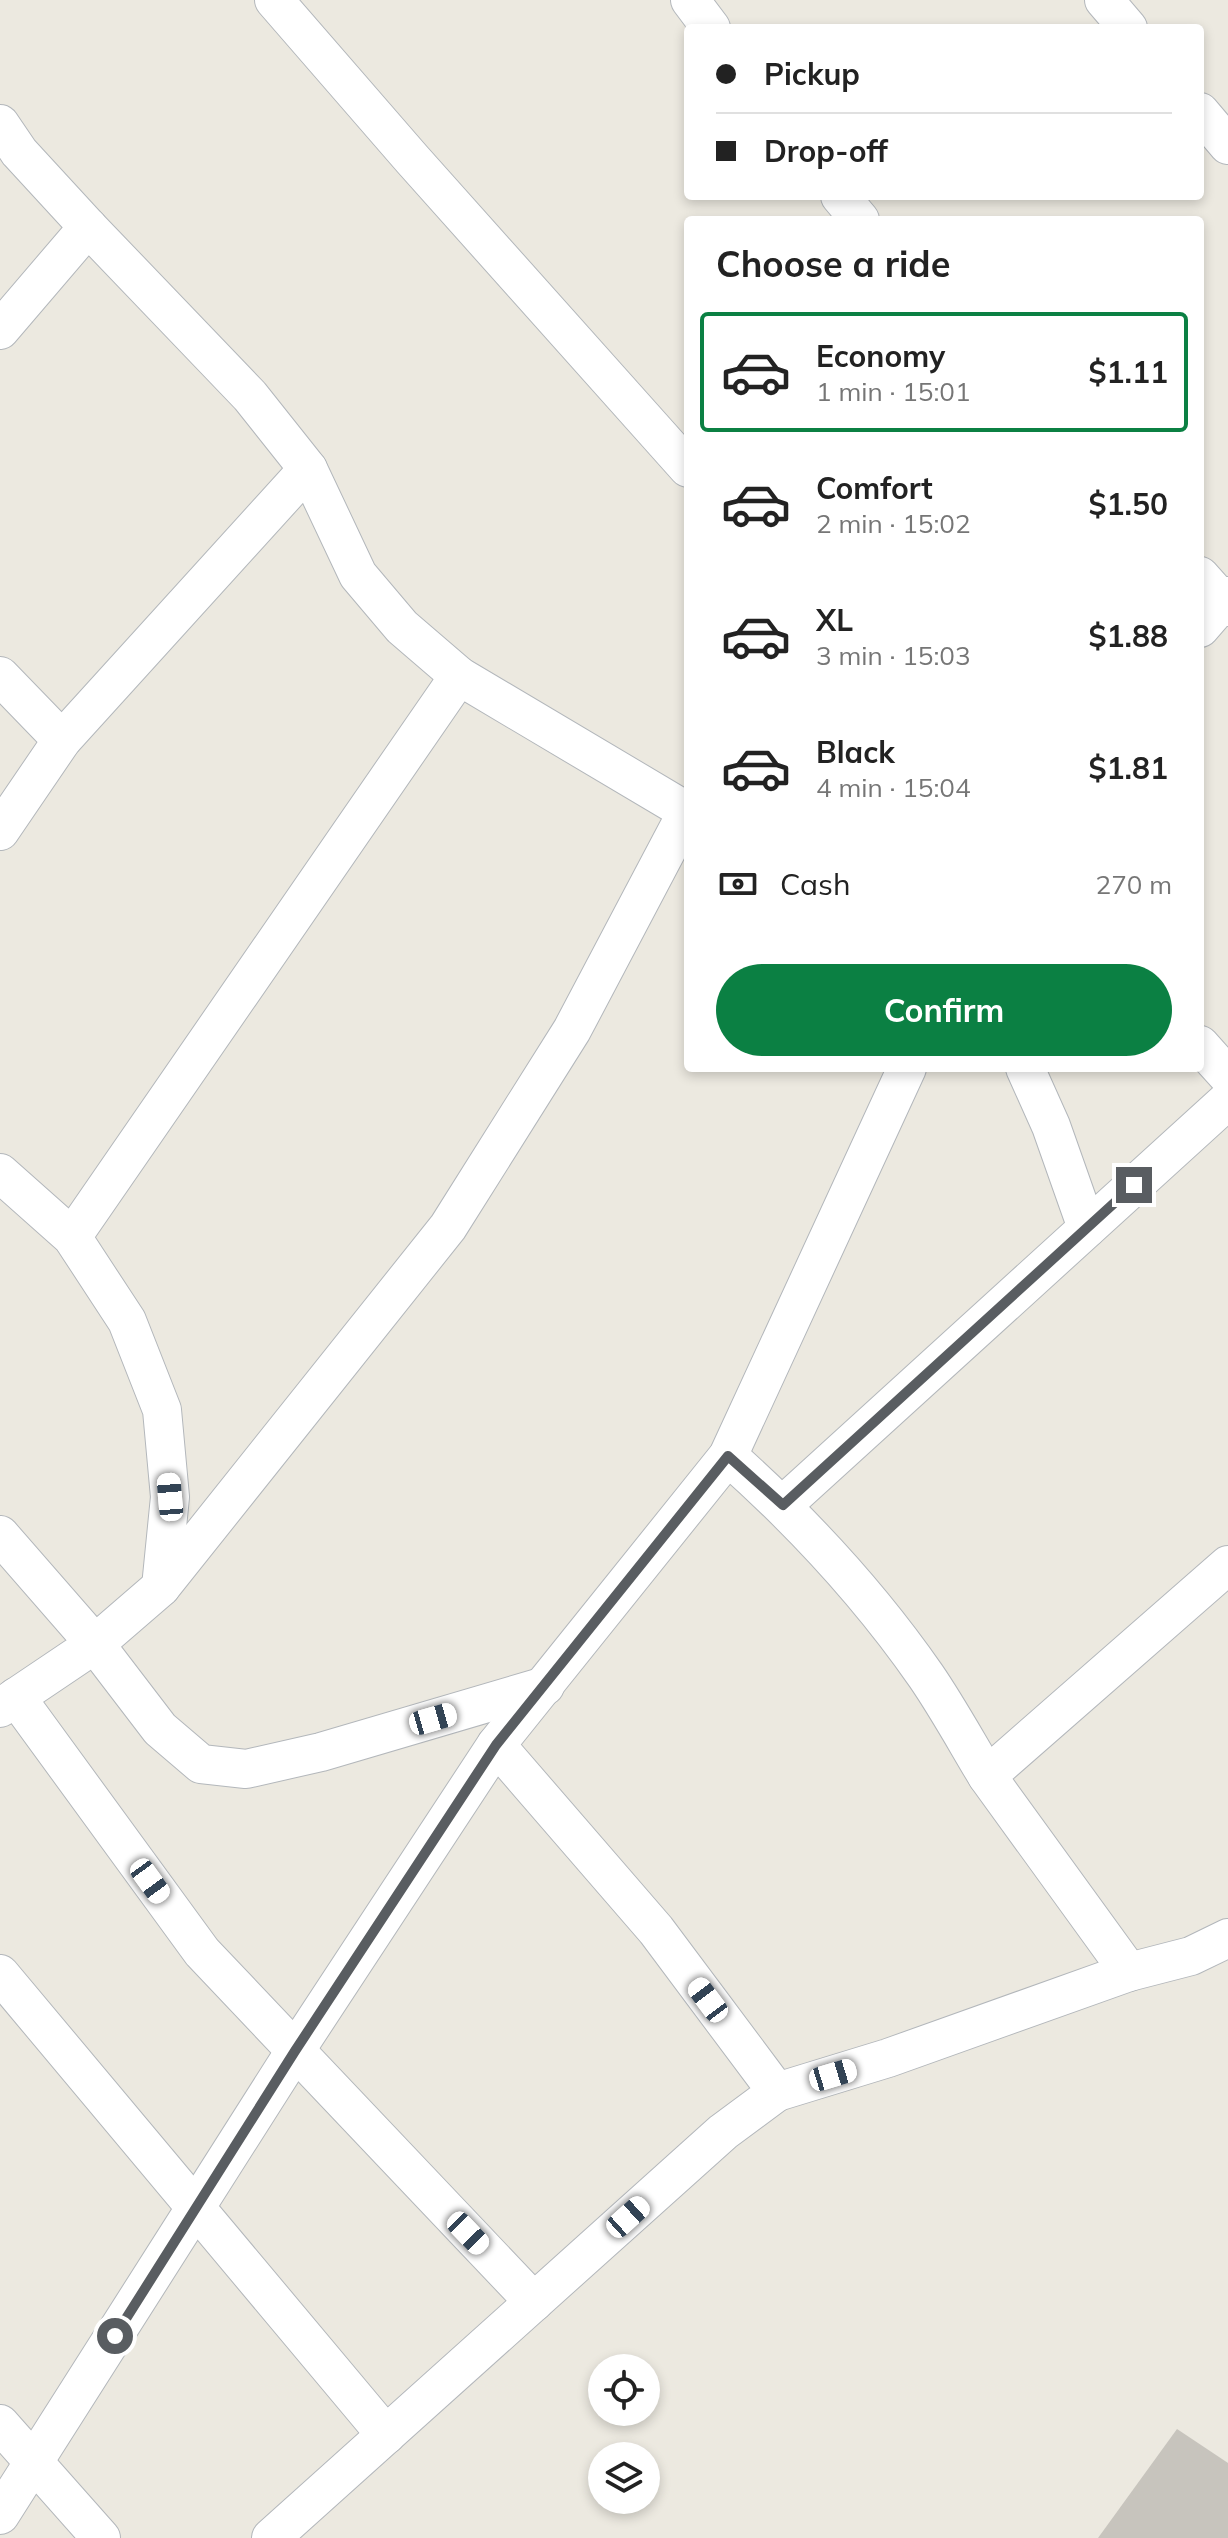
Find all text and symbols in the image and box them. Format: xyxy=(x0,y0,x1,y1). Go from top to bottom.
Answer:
text: Pickup xyxy=(764,55,860,93)
text: Drop-off xyxy=(764,132,888,170)
text: Choose a ride xyxy=(716,241,950,286)
icon: car xyxy=(720,336,792,408)
text: Economy xyxy=(816,337,945,375)
text: $1.11 xyxy=(1089,353,1168,391)
text: 1 min · 15:01 xyxy=(816,375,971,408)
icon: car xyxy=(720,468,792,540)
text: Comfort xyxy=(816,469,933,507)
text: $1.50 xyxy=(1089,485,1168,523)
text: 2 min · 15:02 xyxy=(816,507,971,540)
icon: car xyxy=(720,600,792,672)
text: XL xyxy=(816,601,853,639)
text: $1.88 xyxy=(1089,617,1168,655)
text: 3 min · 15:03 xyxy=(816,639,971,672)
icon: car xyxy=(720,732,792,804)
text: Black xyxy=(816,733,895,771)
text: $1.81 xyxy=(1089,749,1168,787)
text: 4 min · 15:04 xyxy=(816,771,971,804)
icon: cash xyxy=(716,862,760,906)
text: Cash xyxy=(780,865,851,903)
text: 270 m xyxy=(1096,868,1172,901)
button: Confirm xyxy=(716,964,1172,1056)
route end xyxy=(1116,1167,1152,1203)
car xyxy=(156,1472,184,1522)
car xyxy=(407,1701,459,1737)
car xyxy=(126,1855,174,1907)
car xyxy=(684,1974,732,2026)
car xyxy=(807,2057,859,2093)
car xyxy=(602,2192,654,2242)
car xyxy=(443,2207,493,2259)
route start xyxy=(97,2318,133,2354)
map controls xyxy=(588,2354,660,2514)
button: locate xyxy=(588,2354,660,2426)
button: layers xyxy=(588,2442,660,2514)

